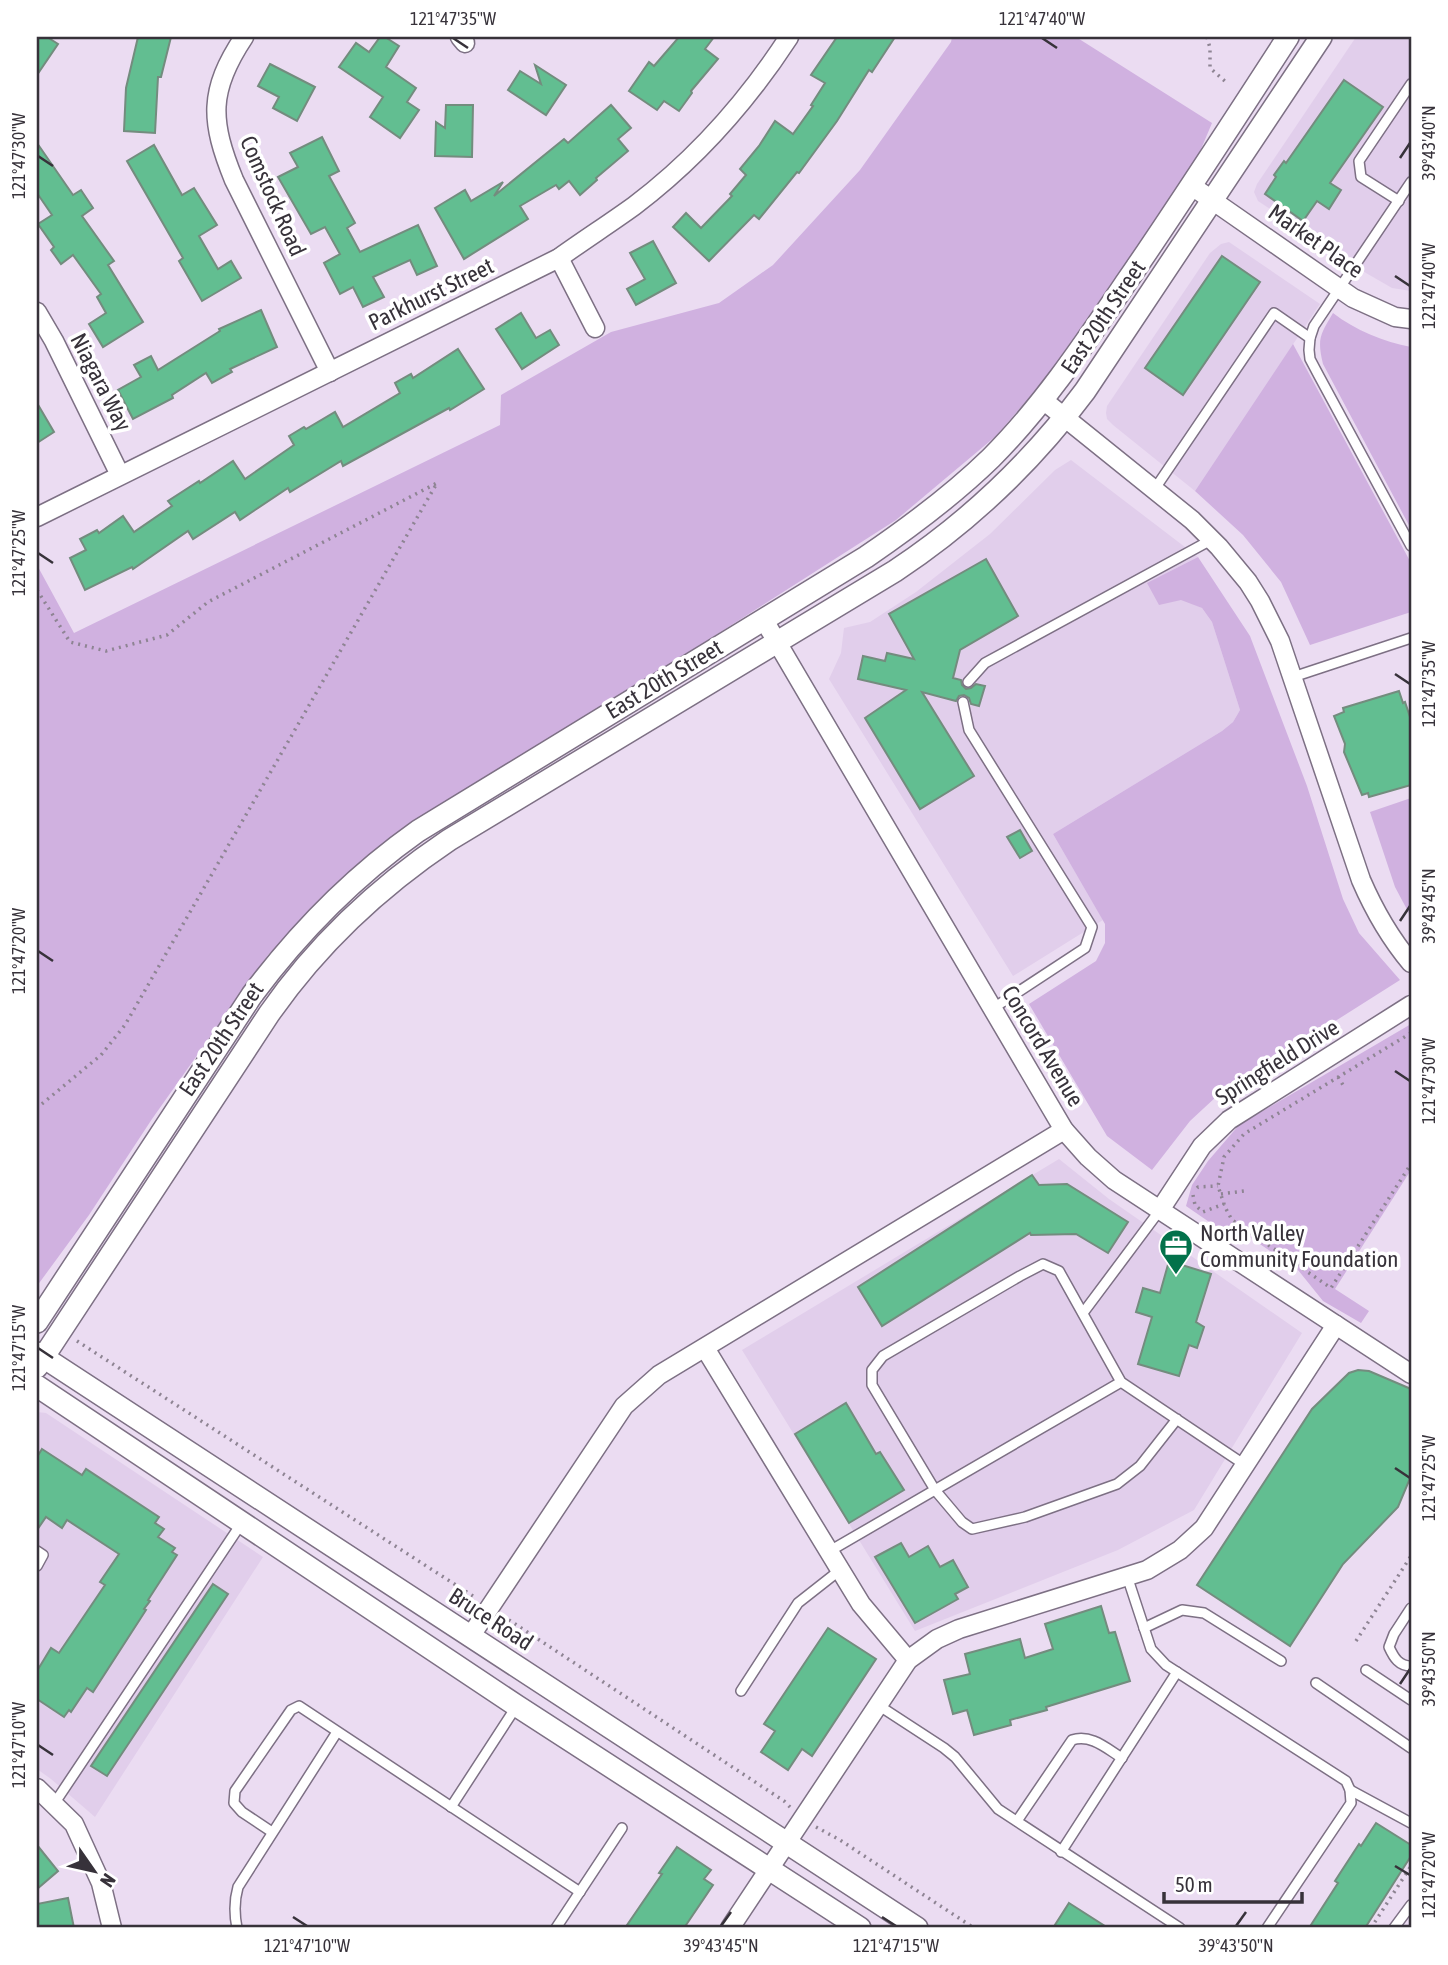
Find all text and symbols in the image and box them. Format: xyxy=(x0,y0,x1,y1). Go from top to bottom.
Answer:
text: 121°47'35"W xyxy=(410,8,496,29)
text: 121°47'40"W xyxy=(999,8,1085,29)
text: 39°43'40"N xyxy=(1418,105,1439,181)
text: 121°47'30"W xyxy=(8,113,29,199)
street label: Comstock Road xyxy=(235,132,311,260)
street label: Market Place xyxy=(1264,199,1368,283)
text: 121°47'40"W xyxy=(1418,243,1439,329)
street label: Parkhurst Street xyxy=(364,253,498,335)
street label: East 20th Street xyxy=(1055,255,1151,379)
street label: Niagara Way xyxy=(65,329,137,435)
text: 121°47'25"W xyxy=(8,510,29,596)
street label: East 20th Street xyxy=(601,634,727,724)
text: 121°47'35"W xyxy=(1418,641,1439,727)
text: 39°43'45"N xyxy=(1418,868,1439,944)
text: 121°47'20"W xyxy=(8,908,29,994)
street label: East 20th Street xyxy=(173,977,269,1101)
street label: Concord Avenue xyxy=(997,981,1089,1111)
street label: Springfield Drive xyxy=(1211,1014,1343,1110)
text: 121°47'30"W xyxy=(1418,1038,1439,1124)
place label: North Valley Community Foundation xyxy=(1200,1220,1398,1272)
office icon: North Valley Community Foundation xyxy=(1157,1227,1195,1276)
text: 121°47'15"W xyxy=(8,1305,29,1391)
text: 121°47'25"W xyxy=(1418,1435,1439,1521)
street label: Bruce Road xyxy=(444,1582,538,1656)
text: 39°43'50"N xyxy=(1418,1631,1439,1707)
text: 121°47'10"W xyxy=(8,1702,29,1788)
text: 121°47'20"W xyxy=(1418,1832,1439,1918)
north arrow xyxy=(60,1836,130,1906)
scale bar xyxy=(1164,1860,1303,1904)
text: N xyxy=(96,1870,120,1891)
text: 50 m xyxy=(1175,1872,1213,1896)
text: 121°47'10"W xyxy=(264,1935,350,1956)
text: 39°43'45"N xyxy=(683,1935,759,1956)
text: 121°47'15"W xyxy=(853,1935,939,1956)
text: 39°43'50"N xyxy=(1198,1935,1274,1956)

